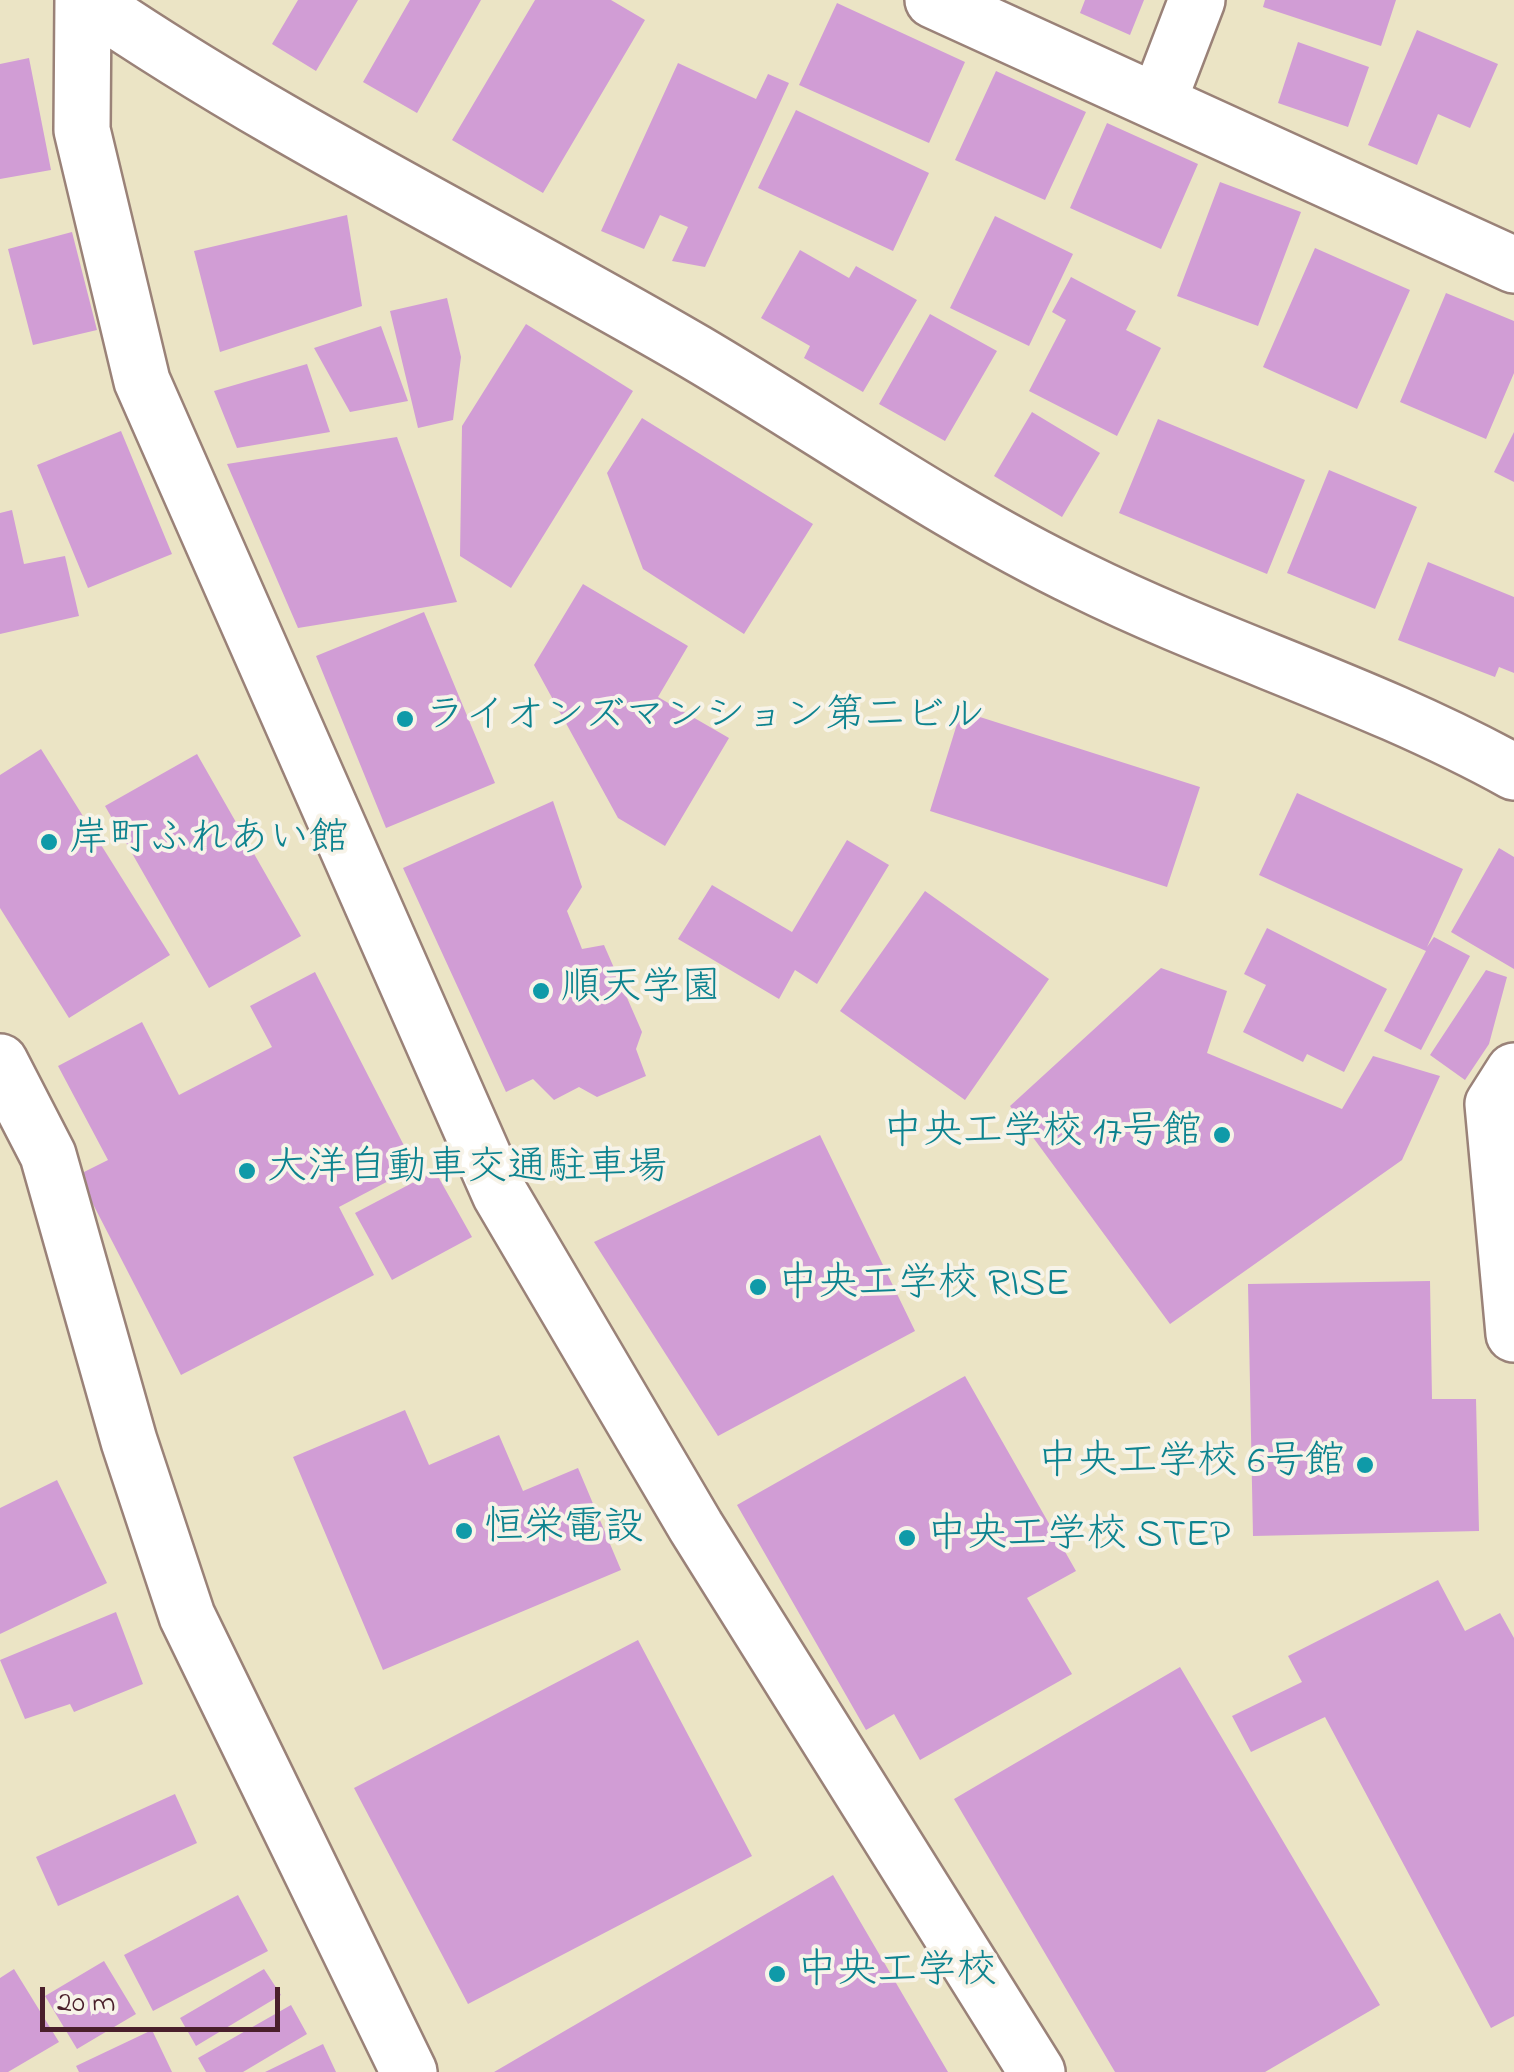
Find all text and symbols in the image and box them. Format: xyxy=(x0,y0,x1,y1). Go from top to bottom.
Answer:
place label: ライオンズマンション第二ビル xyxy=(425,695,985,743)
marker: ライオンズマンション第二ビル xyxy=(394,708,416,730)
place label: 岸町ふれあい館 xyxy=(69,818,349,866)
marker: 岸町ふれあい館 xyxy=(38,831,60,853)
place label: 順天学園 xyxy=(561,967,721,1015)
marker: 順天学園 xyxy=(530,980,552,1002)
place label: 中央工学校 17号館 xyxy=(883,1111,1202,1159)
marker: 中央工学校 17号館 xyxy=(1211,1124,1233,1146)
place label: 大洋自動車交通駐車場 xyxy=(267,1147,667,1195)
marker: 大洋自動車交通駐車場 xyxy=(236,1160,258,1182)
place label: 中央工学校 RISE xyxy=(778,1263,1069,1311)
marker: 中央工学校 RISE xyxy=(747,1276,769,1298)
place label: 中央工学校 6号館 xyxy=(1037,1441,1345,1489)
marker: 中央工学校 6号館 xyxy=(1354,1454,1376,1476)
place label: 恒栄電設 xyxy=(484,1507,644,1555)
place label: 中央工学校 STEP xyxy=(927,1514,1231,1562)
marker: 恒栄電設 xyxy=(453,1520,475,1542)
marker: 中央工学校 STEP xyxy=(896,1527,918,1549)
place label: 中央工学校 xyxy=(797,1950,997,1998)
marker: 中央工学校 xyxy=(766,1963,788,1985)
scale bar xyxy=(45,1967,285,2029)
text: 20 m xyxy=(57,1982,116,2026)

